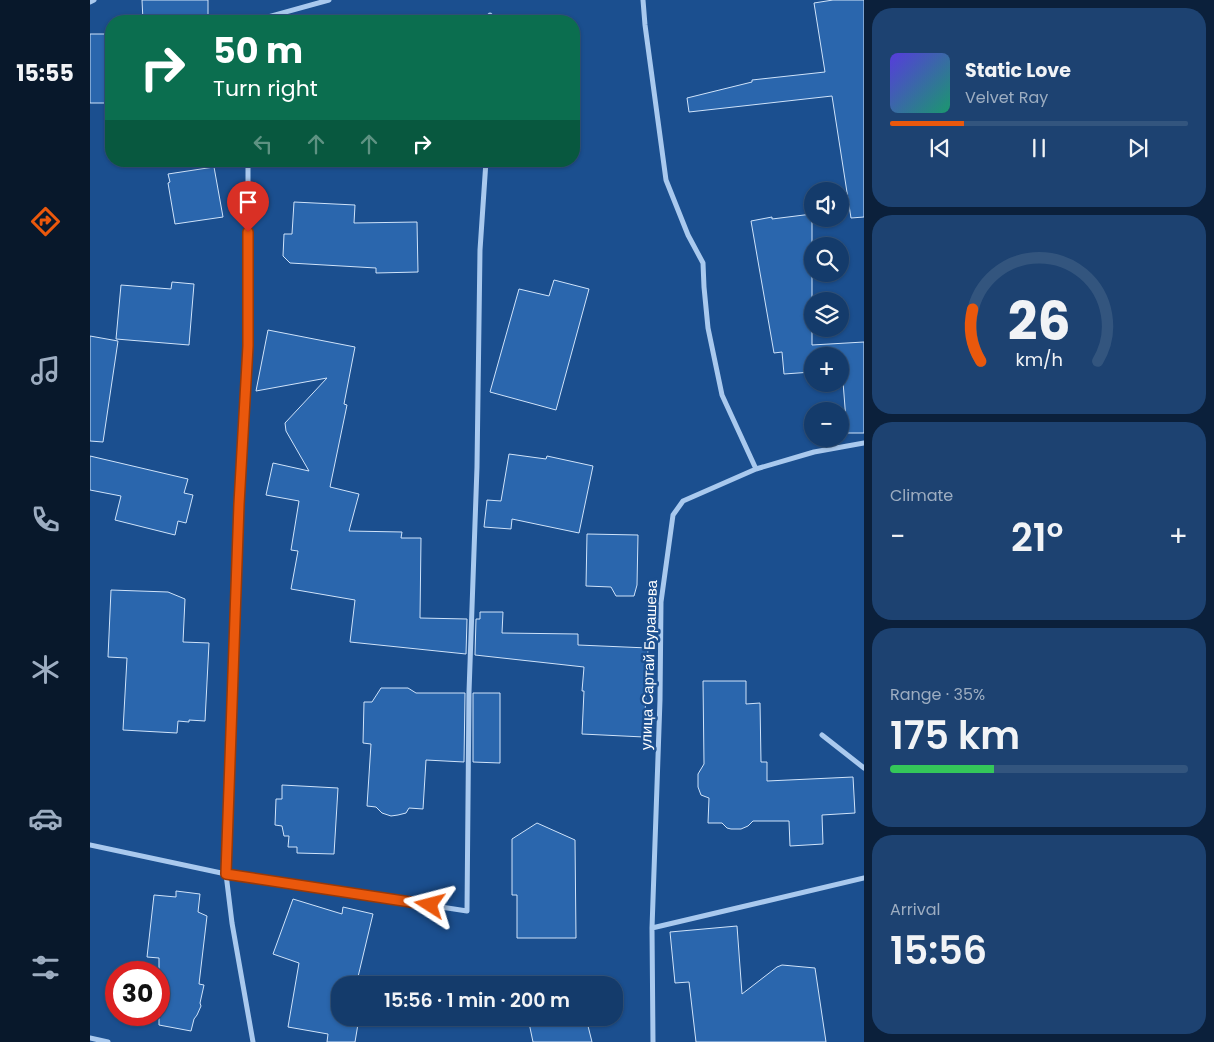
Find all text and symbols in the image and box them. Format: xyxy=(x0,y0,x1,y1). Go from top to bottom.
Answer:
text: 50 m xyxy=(213,26,303,75)
icon: right xyxy=(130,35,195,100)
text: Static Love xyxy=(965,57,1071,84)
text: 15:55 xyxy=(16,58,74,89)
text: Turn right xyxy=(213,73,318,104)
text: Velvet Ray xyxy=(965,86,1048,109)
icon: left xyxy=(249,130,277,158)
icon: ahead xyxy=(302,130,330,158)
icon: ahead xyxy=(355,130,383,158)
icon: right xyxy=(408,130,436,158)
icon: previous xyxy=(926,134,954,162)
icon: pause xyxy=(1025,134,1053,162)
icon: next xyxy=(1124,134,1152,162)
pin xyxy=(227,181,269,232)
map controls xyxy=(804,182,849,447)
button: sound xyxy=(804,182,849,227)
icon: arrive xyxy=(234,188,262,216)
icon: directions xyxy=(28,204,63,239)
button: search xyxy=(804,237,849,282)
text: 26 xyxy=(1008,285,1070,358)
button: layers xyxy=(804,292,849,337)
button: + xyxy=(804,347,849,392)
text: km/h xyxy=(1015,347,1063,372)
icon: music xyxy=(28,353,63,388)
button: − xyxy=(804,402,849,447)
text: Climate xyxy=(890,484,953,507)
icon: phone xyxy=(28,502,63,537)
text: 21° xyxy=(1011,511,1063,564)
text: − xyxy=(890,517,905,556)
text: + xyxy=(1169,517,1188,556)
street label: улица Сартай Бурашева xyxy=(635,579,662,750)
icon: climate xyxy=(28,652,63,687)
text: Range · 35% xyxy=(890,683,985,706)
text: 175 km xyxy=(890,709,1020,762)
icon: car xyxy=(28,801,63,836)
position arrow xyxy=(403,878,455,930)
text: Arrival xyxy=(890,898,940,921)
text: 15:56 xyxy=(890,924,987,977)
icon: filters xyxy=(28,950,63,985)
speed limit sign: 30 xyxy=(105,961,170,1026)
text: 15:56 · 1 min · 200 m xyxy=(384,987,570,1014)

